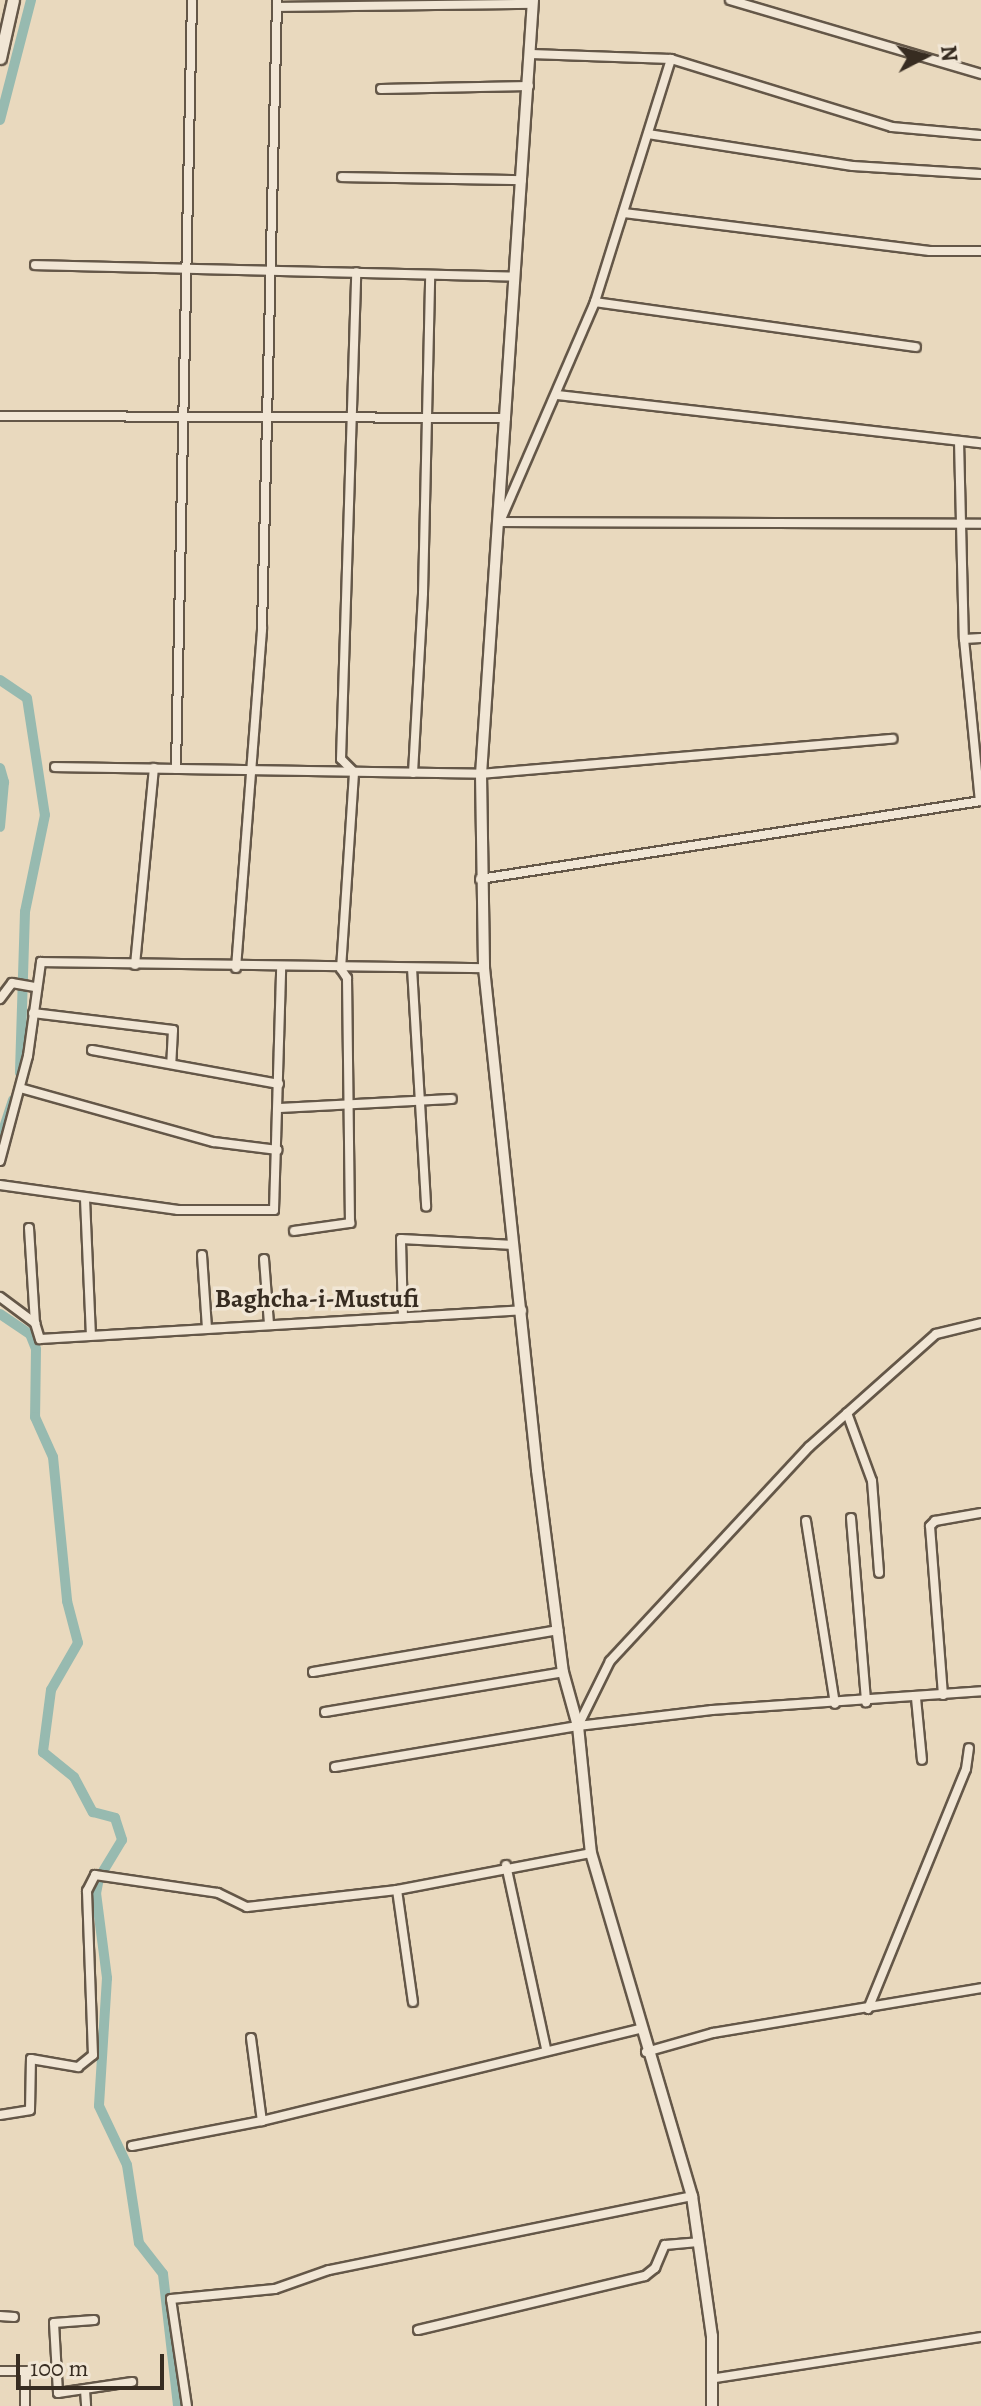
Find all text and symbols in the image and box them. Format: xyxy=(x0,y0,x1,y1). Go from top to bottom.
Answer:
north arrow xyxy=(885,16,965,96)
text: N xyxy=(933,44,965,63)
district label: Baghcha-i-Mustufi xyxy=(215,1283,419,1315)
scale bar xyxy=(20,2338,168,2388)
text: 100 m xyxy=(30,2352,89,2384)

